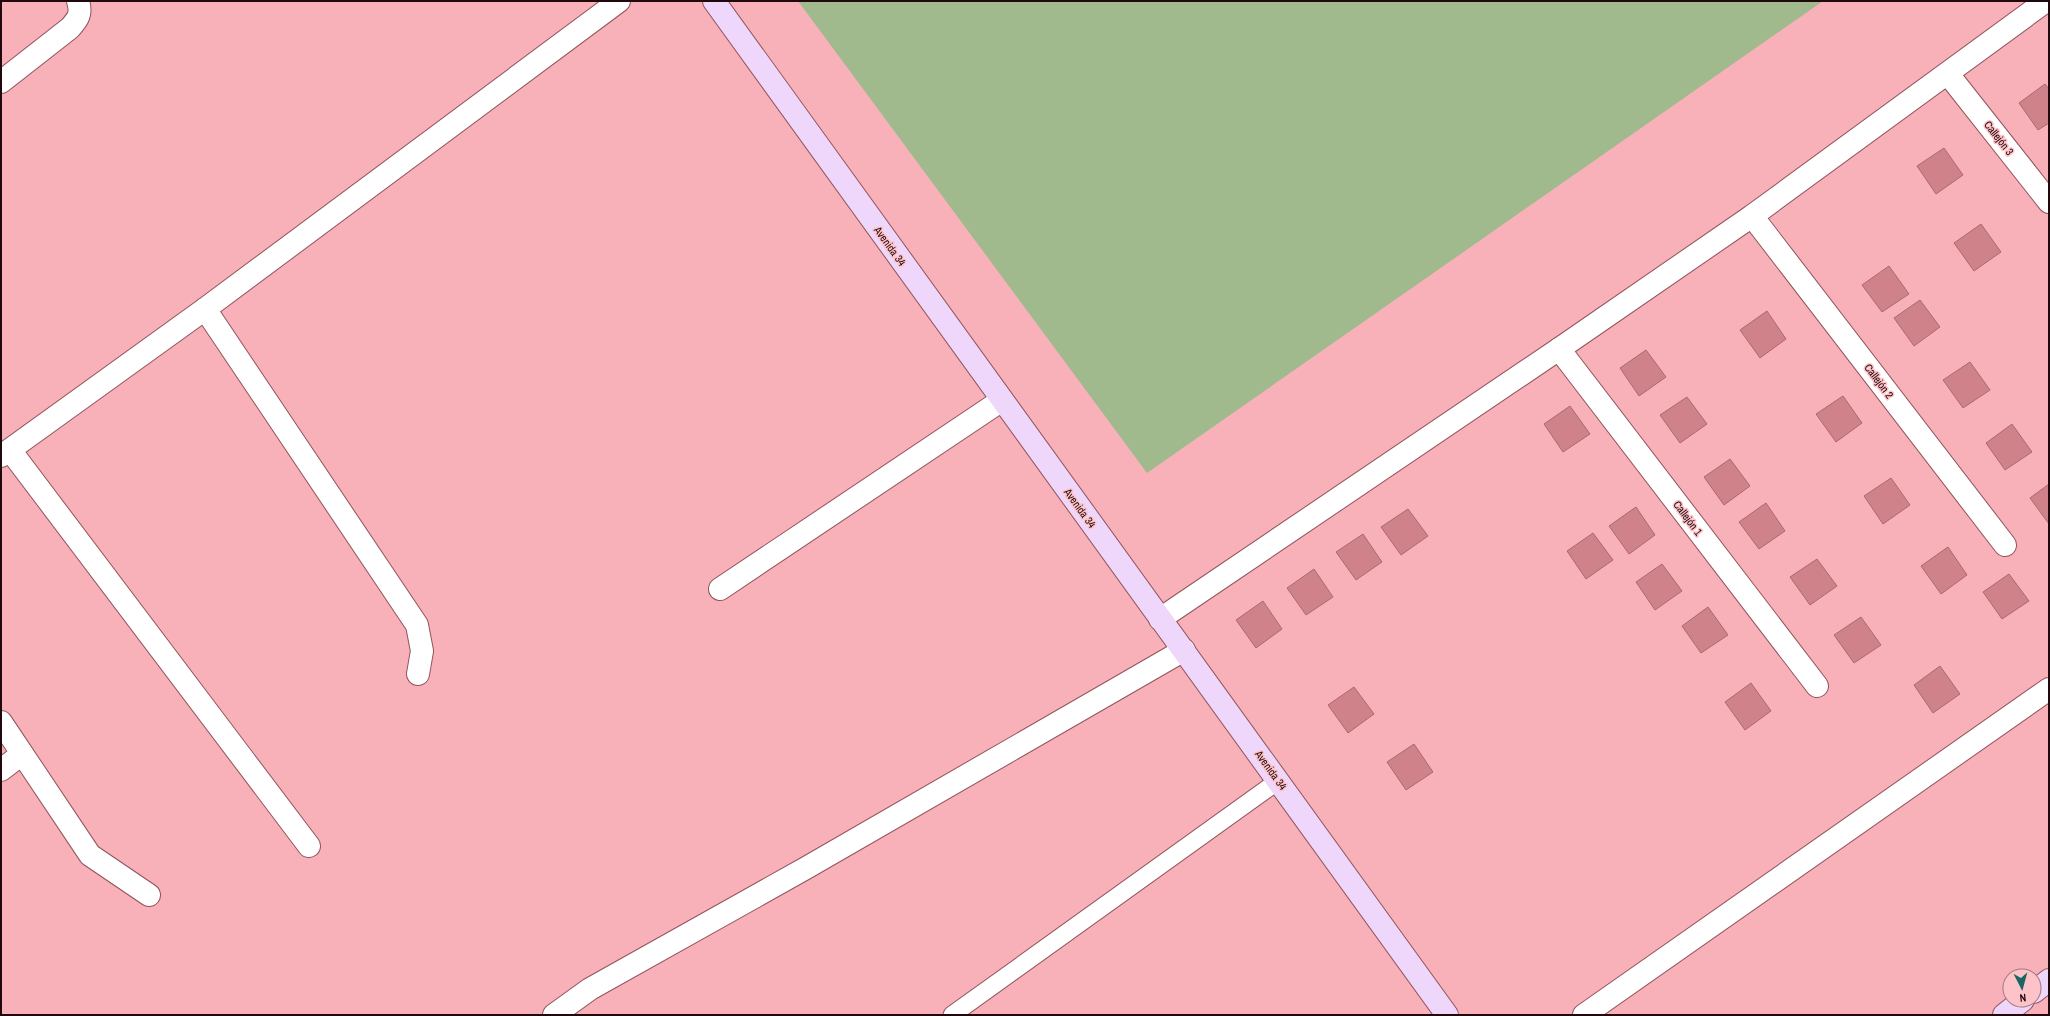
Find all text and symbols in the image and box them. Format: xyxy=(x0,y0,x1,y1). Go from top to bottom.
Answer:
street label: Callejón 3 xyxy=(1981,118,2017,158)
street label: Avenida 34 xyxy=(870,223,909,269)
street label: Callejón 2 xyxy=(1861,361,1897,401)
street label: Avenida 34 xyxy=(1060,485,1099,531)
street label: Callejón 1 xyxy=(1670,498,1706,538)
street label: Avenida 34 xyxy=(1251,747,1290,793)
north arrow xyxy=(2002,968,2042,1008)
text: N xyxy=(2019,991,2027,1005)

